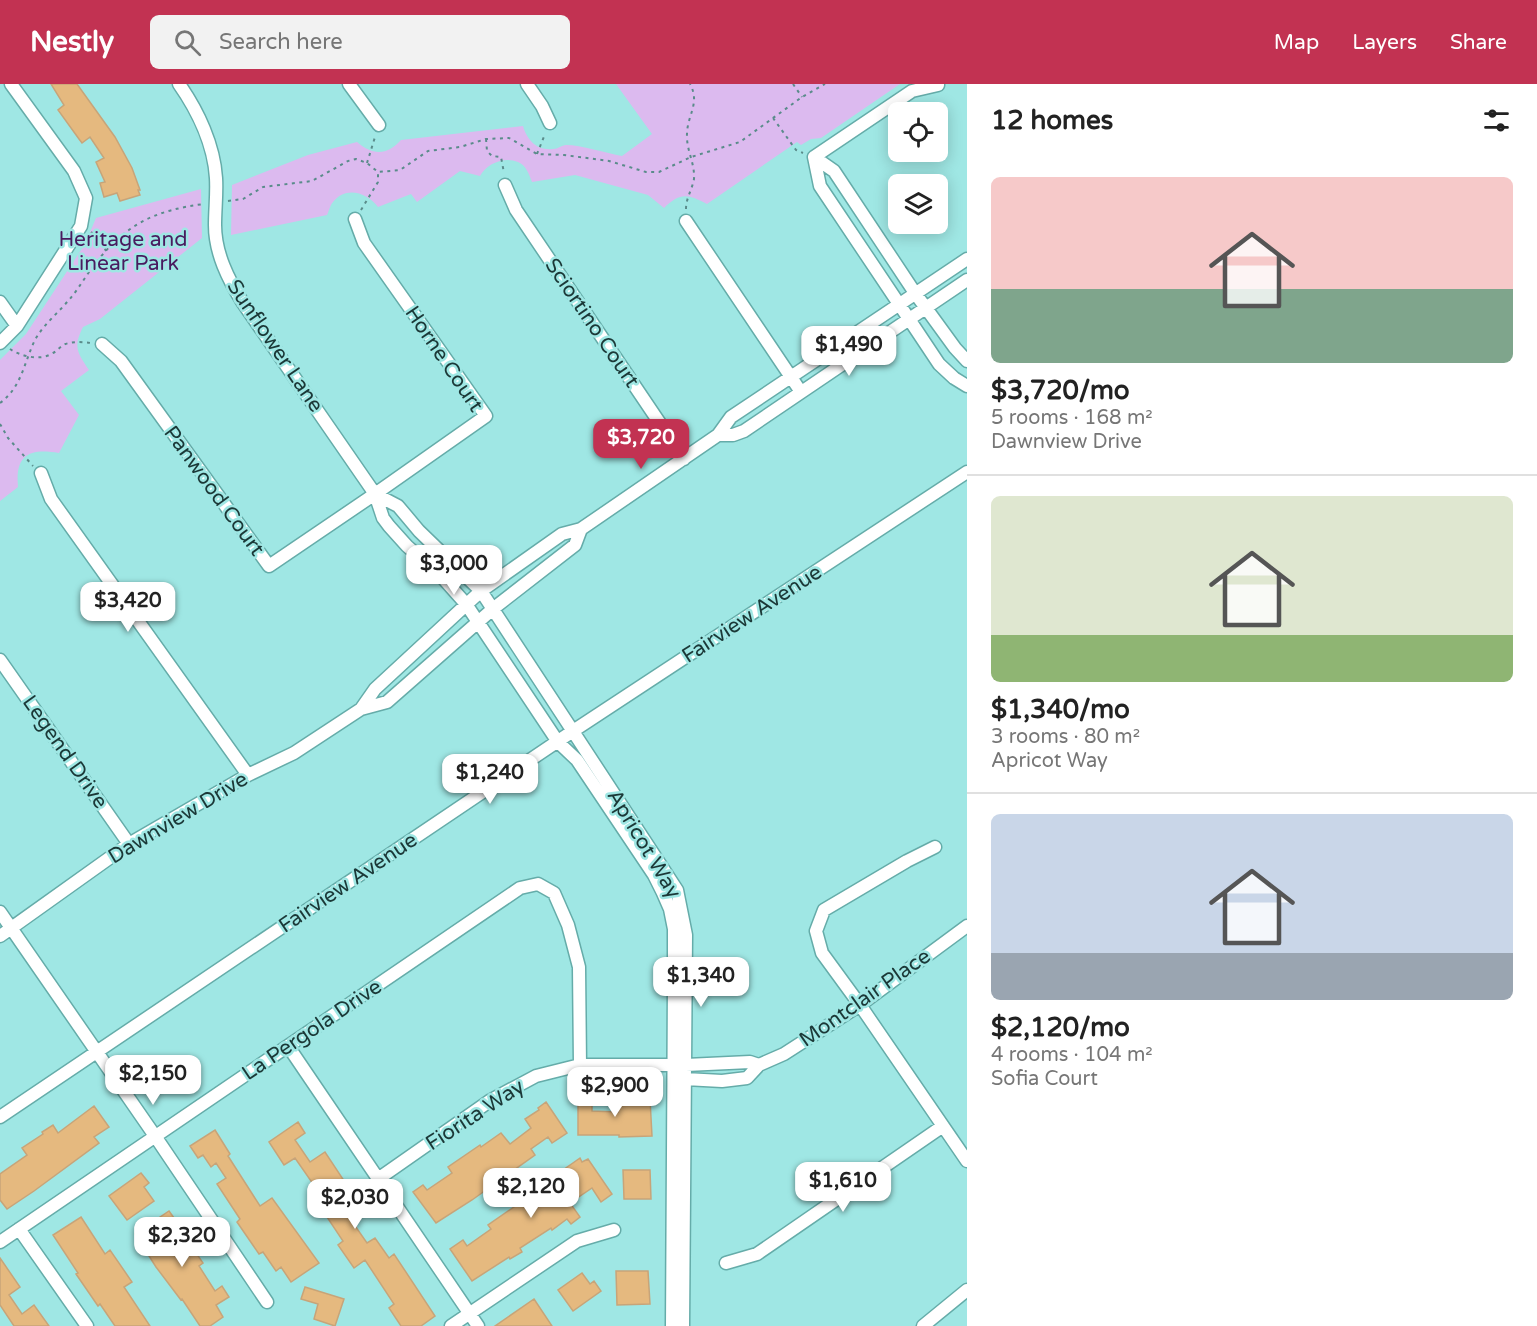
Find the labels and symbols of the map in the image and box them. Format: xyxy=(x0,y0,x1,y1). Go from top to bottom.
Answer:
park label: Heritage and Linear Park xyxy=(59,227,187,276)
street label: Sciortino Court xyxy=(540,254,644,392)
street label: Sunflower Lane xyxy=(221,275,329,417)
street label: Horne Court xyxy=(399,301,489,417)
pin: $1,490 xyxy=(800,326,898,377)
pin: $3,720 xyxy=(592,419,690,470)
street label: Panwood Court xyxy=(158,421,270,561)
pin: $3,000 xyxy=(405,545,503,596)
street label: Fairview Avenue xyxy=(677,559,827,669)
pin: $3,420 xyxy=(79,582,177,633)
street label: Legend Drive xyxy=(17,691,113,813)
pin: $1,240 xyxy=(441,754,539,805)
street label: Dawnview Drive xyxy=(104,766,252,869)
street label: Apricot Way xyxy=(602,785,686,903)
street label: Fairview Avenue xyxy=(274,827,422,939)
street label: Montclair Place xyxy=(795,943,935,1052)
pin: $1,340 xyxy=(652,957,750,1008)
street label: La Pergola Drive xyxy=(237,974,387,1086)
pin: $2,150 xyxy=(104,1055,202,1106)
pin: $2,900 xyxy=(566,1067,664,1118)
street label: Fiorita Way xyxy=(421,1074,529,1156)
pin: $1,610 xyxy=(794,1162,892,1213)
pin: $2,120 xyxy=(482,1168,580,1219)
pin: $2,030 xyxy=(306,1179,404,1230)
pin: $2,320 xyxy=(133,1217,231,1268)

